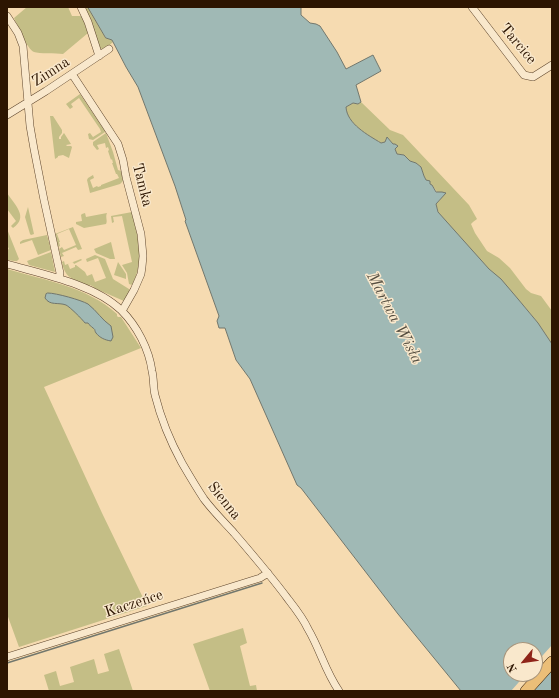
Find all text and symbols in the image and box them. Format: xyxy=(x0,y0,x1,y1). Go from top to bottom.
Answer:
street label: Tarcice xyxy=(496,20,540,68)
street label: Zimna xyxy=(29,53,73,91)
street label: Tamka xyxy=(128,161,156,209)
water label: Martwa Wisła xyxy=(362,269,426,367)
street label: Sienna xyxy=(203,478,245,524)
street label: Kaczeńce xyxy=(103,586,165,622)
north arrow xyxy=(503,642,543,682)
text: N xyxy=(506,661,520,674)

